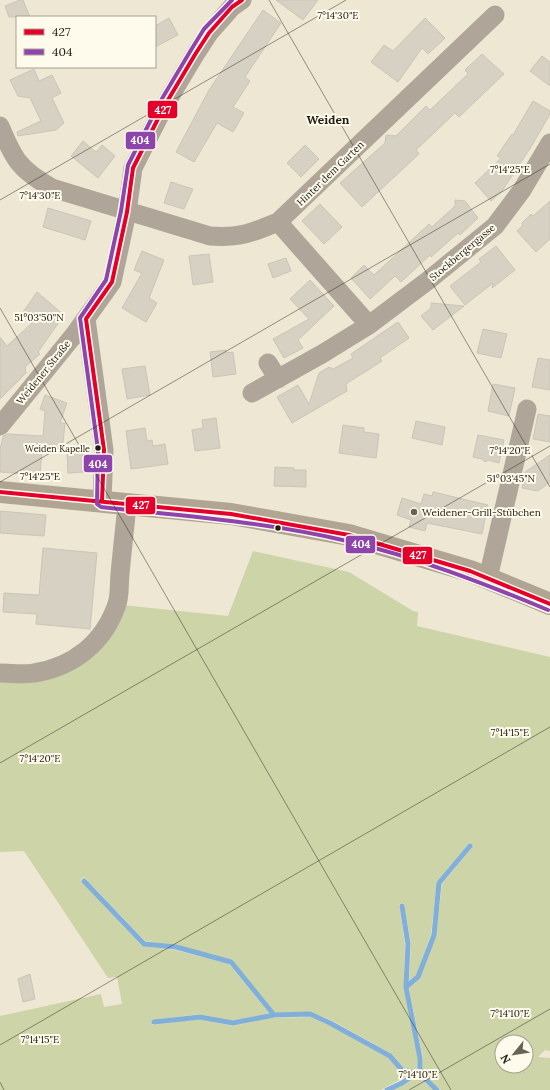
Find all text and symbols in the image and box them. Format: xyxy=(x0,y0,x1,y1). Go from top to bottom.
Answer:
text: 7°14'30"E xyxy=(317,9,359,22)
legend xyxy=(16,16,156,68)
text: 427 xyxy=(52,24,71,39)
text: 404 xyxy=(52,44,73,59)
line badge: 427 xyxy=(147,100,178,119)
text: 427 xyxy=(154,103,172,117)
district label: Weiden xyxy=(306,112,350,127)
line badge: 404 xyxy=(125,131,156,150)
text: 404 xyxy=(130,133,150,147)
street label: Hinter dem Garten xyxy=(294,138,367,209)
text: 7°14'25"E xyxy=(490,163,530,176)
text: 7°14'30"E xyxy=(19,189,61,202)
street label: Stockbergergasse xyxy=(427,221,498,284)
text: 51°03'50"N xyxy=(14,311,64,324)
street label: Weidener Straße xyxy=(14,337,74,407)
place label: Weiden Kapelle xyxy=(25,443,90,454)
marker: Weiden Kapelle xyxy=(93,443,103,453)
text: 7°14'20"E xyxy=(490,444,530,457)
line badge: 404 xyxy=(83,454,113,473)
text: 404 xyxy=(88,457,108,471)
text: 7°14'25"E xyxy=(20,470,60,483)
text: 51°03'45"N xyxy=(487,472,536,485)
line badge: 427 xyxy=(125,496,156,515)
text: 427 xyxy=(132,498,150,512)
place label: Weidener-Grill-Stübchen xyxy=(422,506,541,519)
marker: Weidener-Grill-Stübchen xyxy=(409,507,419,517)
unlabelled marker xyxy=(273,523,283,533)
line badge: 404 xyxy=(345,535,376,554)
text: 404 xyxy=(351,537,371,551)
line badge: 427 xyxy=(402,546,433,565)
text: 427 xyxy=(409,548,427,562)
text: 7°14'15"E xyxy=(491,726,529,739)
text: 7°14'20"E xyxy=(20,752,60,765)
text: 7°14'10"E xyxy=(490,1007,530,1020)
text: 7°14'15"E xyxy=(21,1033,59,1046)
north arrow xyxy=(494,1034,534,1074)
text: N xyxy=(497,1051,514,1066)
text: 7°14'10"E xyxy=(398,1068,438,1081)

